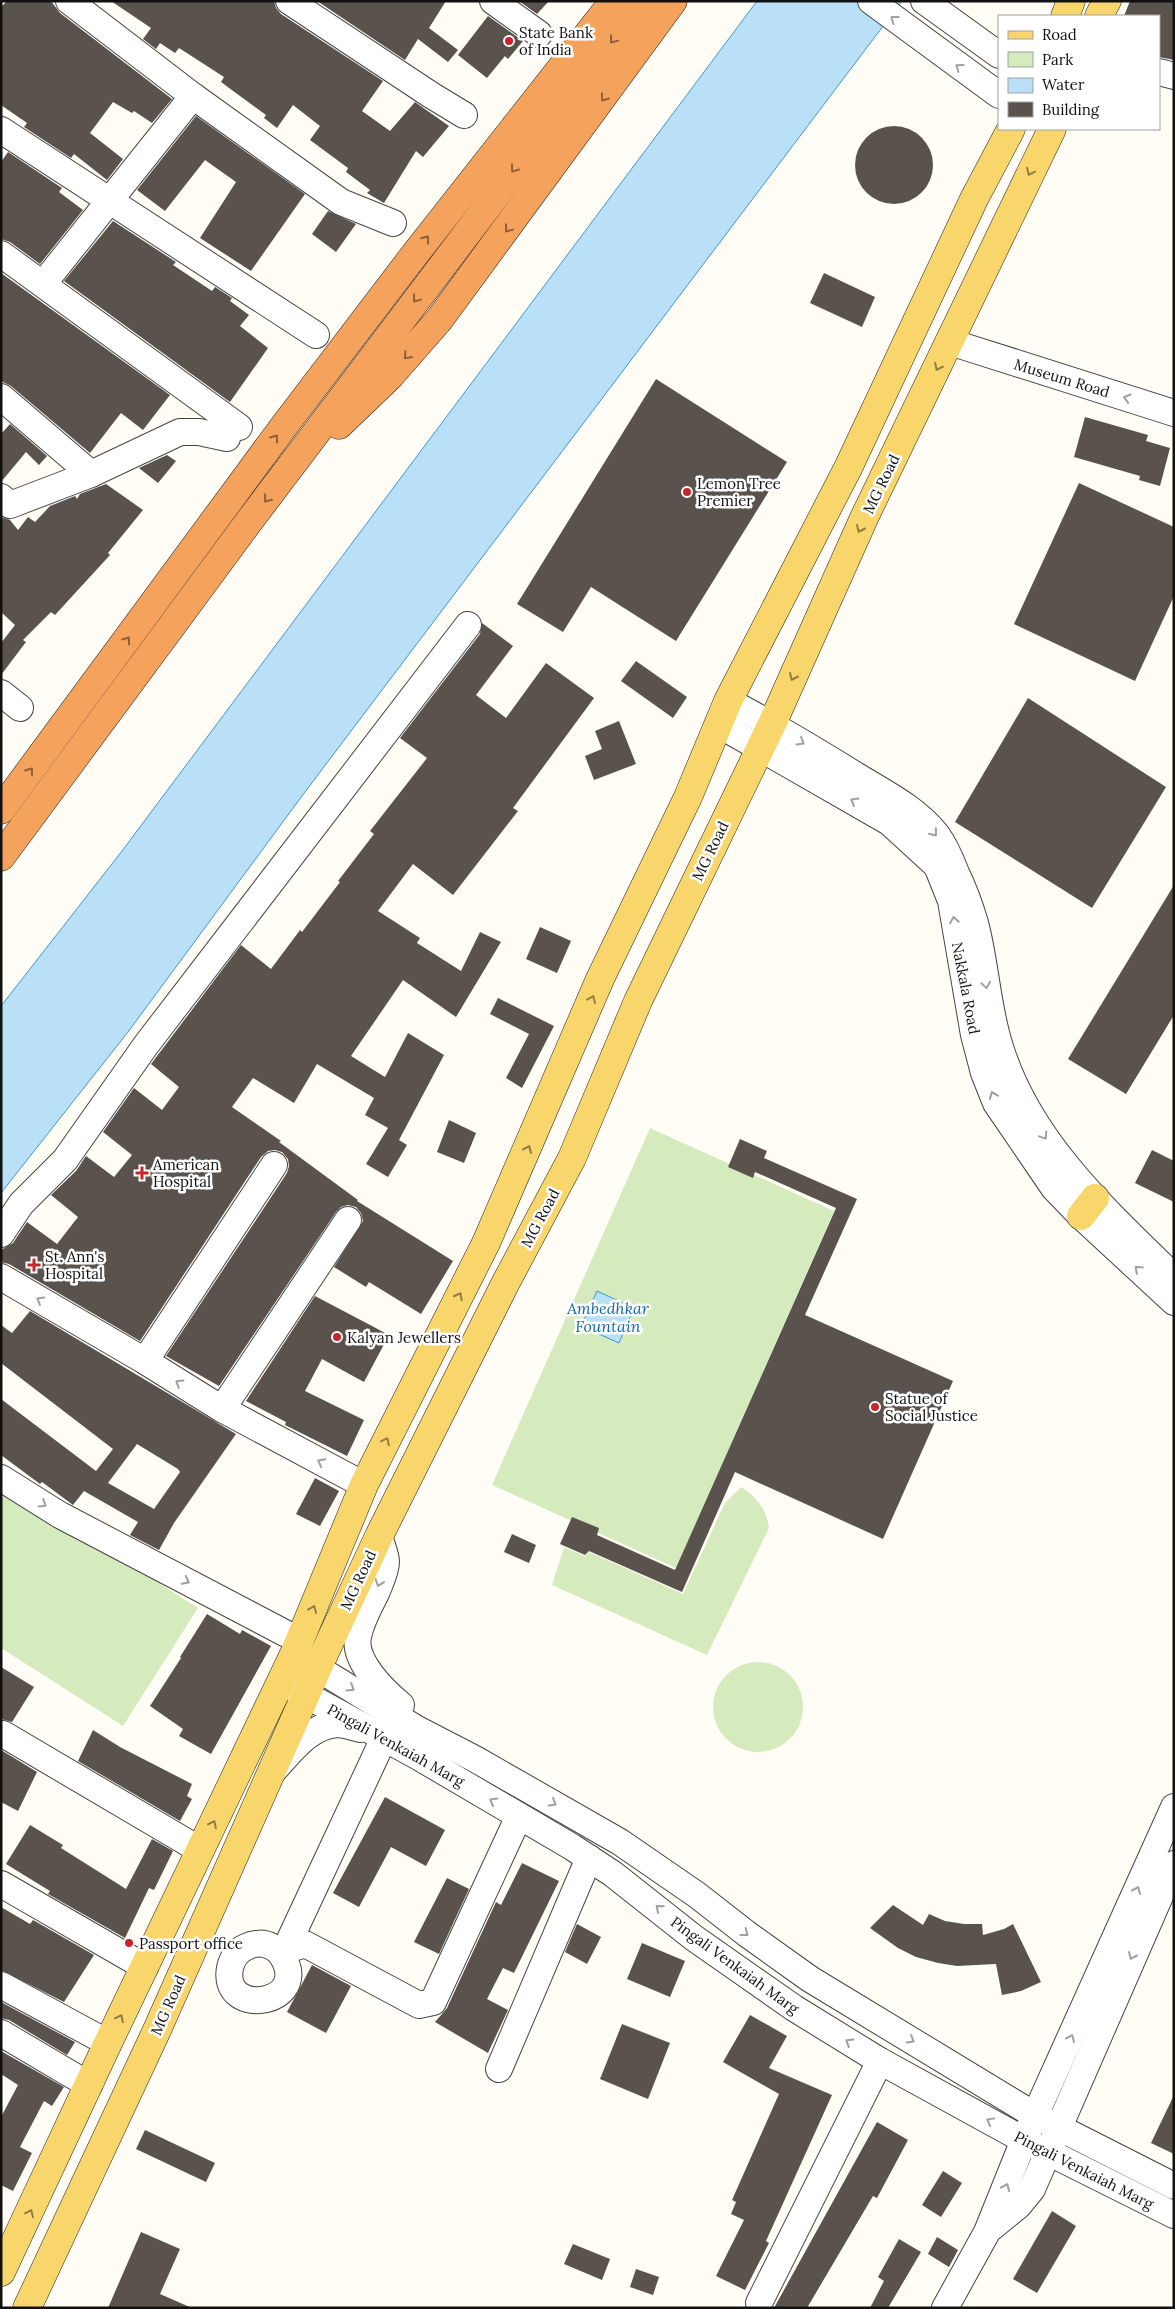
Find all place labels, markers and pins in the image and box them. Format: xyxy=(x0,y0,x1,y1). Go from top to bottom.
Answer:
place label: State Bank of India xyxy=(519,23,593,59)
marker: State Bank of India xyxy=(503,35,515,47)
place label: Lemon Tree Premier xyxy=(697,474,781,510)
marker: Lemon Tree Premier xyxy=(681,486,693,498)
place label: American Hospital xyxy=(152,1155,219,1191)
marker: American Hospital xyxy=(135,1166,149,1180)
place label: St. Ann's Hospital xyxy=(45,1247,104,1283)
marker: St. Ann's Hospital xyxy=(27,1258,41,1272)
place label: Kalyan Jewellers xyxy=(347,1328,461,1347)
marker: Kalyan Jewellers xyxy=(331,1331,343,1343)
place label: Statue of Social Justice xyxy=(885,1389,978,1425)
marker: Statue of Social Justice xyxy=(869,1401,881,1413)
place label: Passport office xyxy=(139,1934,243,1953)
marker: Passport office xyxy=(123,1937,135,1949)

